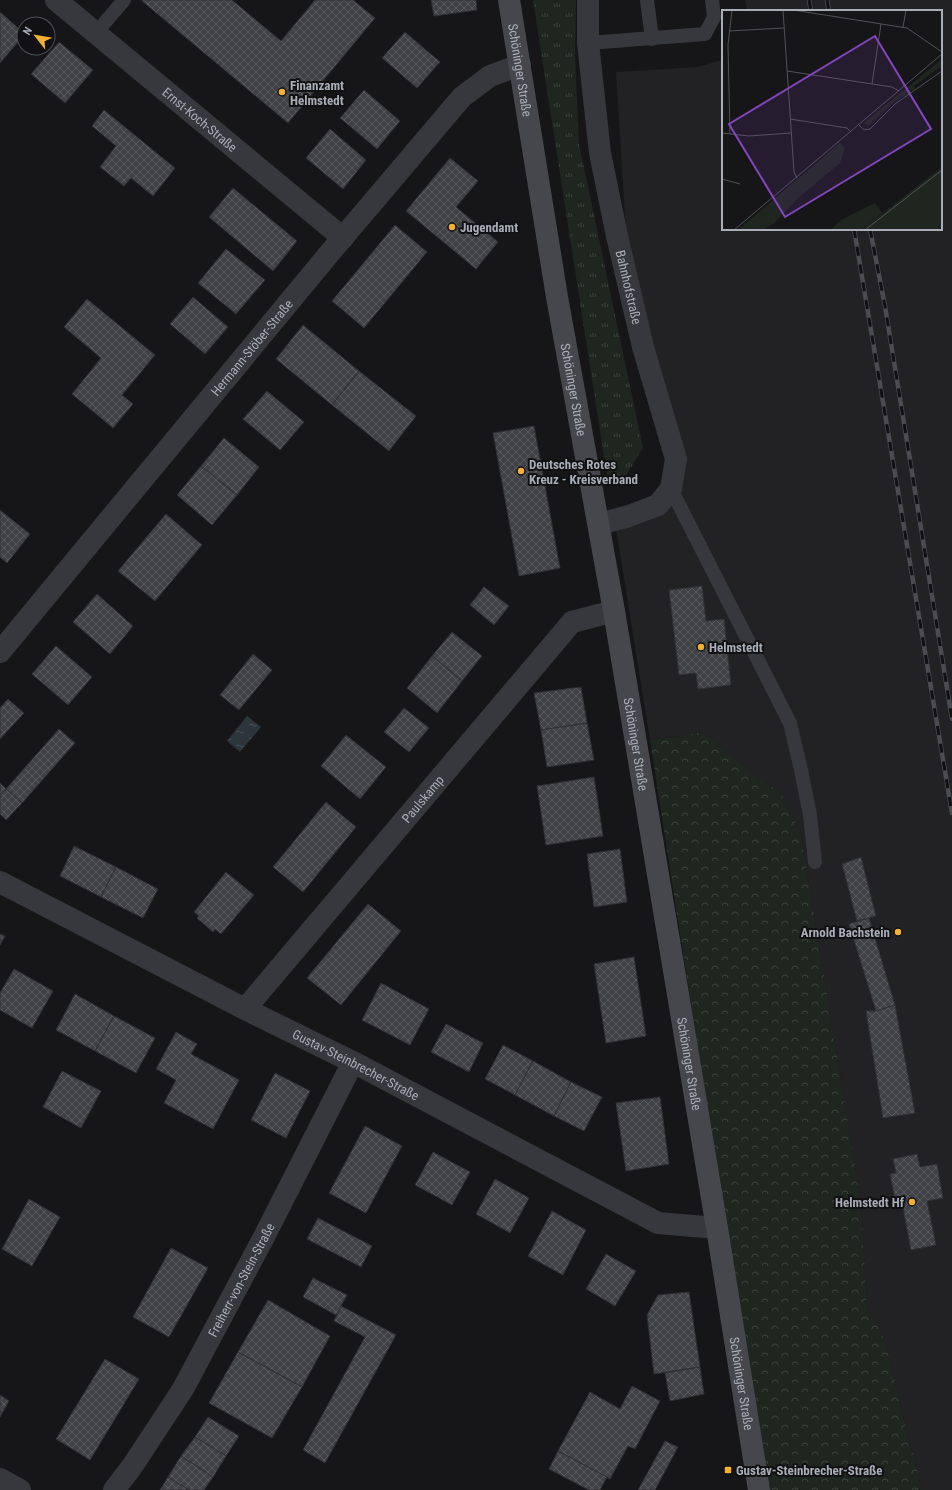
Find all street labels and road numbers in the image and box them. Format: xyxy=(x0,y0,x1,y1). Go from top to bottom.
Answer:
street label: Schöninger Straße xyxy=(505,23,535,118)
street label: Ernst-Koch-Straße xyxy=(159,85,240,155)
street label: Bahnhofstraße xyxy=(613,249,644,326)
street label: Hermann-Stöber-Straße xyxy=(208,297,296,399)
street label: Schöninger Straße xyxy=(558,342,589,437)
street label: Schöninger Straße xyxy=(621,697,651,792)
street label: Paulskamp xyxy=(399,773,447,826)
street label: Schöninger Straße xyxy=(674,1016,704,1111)
street label: Gustav-Steinbrecher-Straße xyxy=(290,1026,422,1104)
street label: Freiherr-von-Stein-Straße xyxy=(205,1221,278,1340)
street label: Schöninger Straße xyxy=(727,1336,756,1431)

